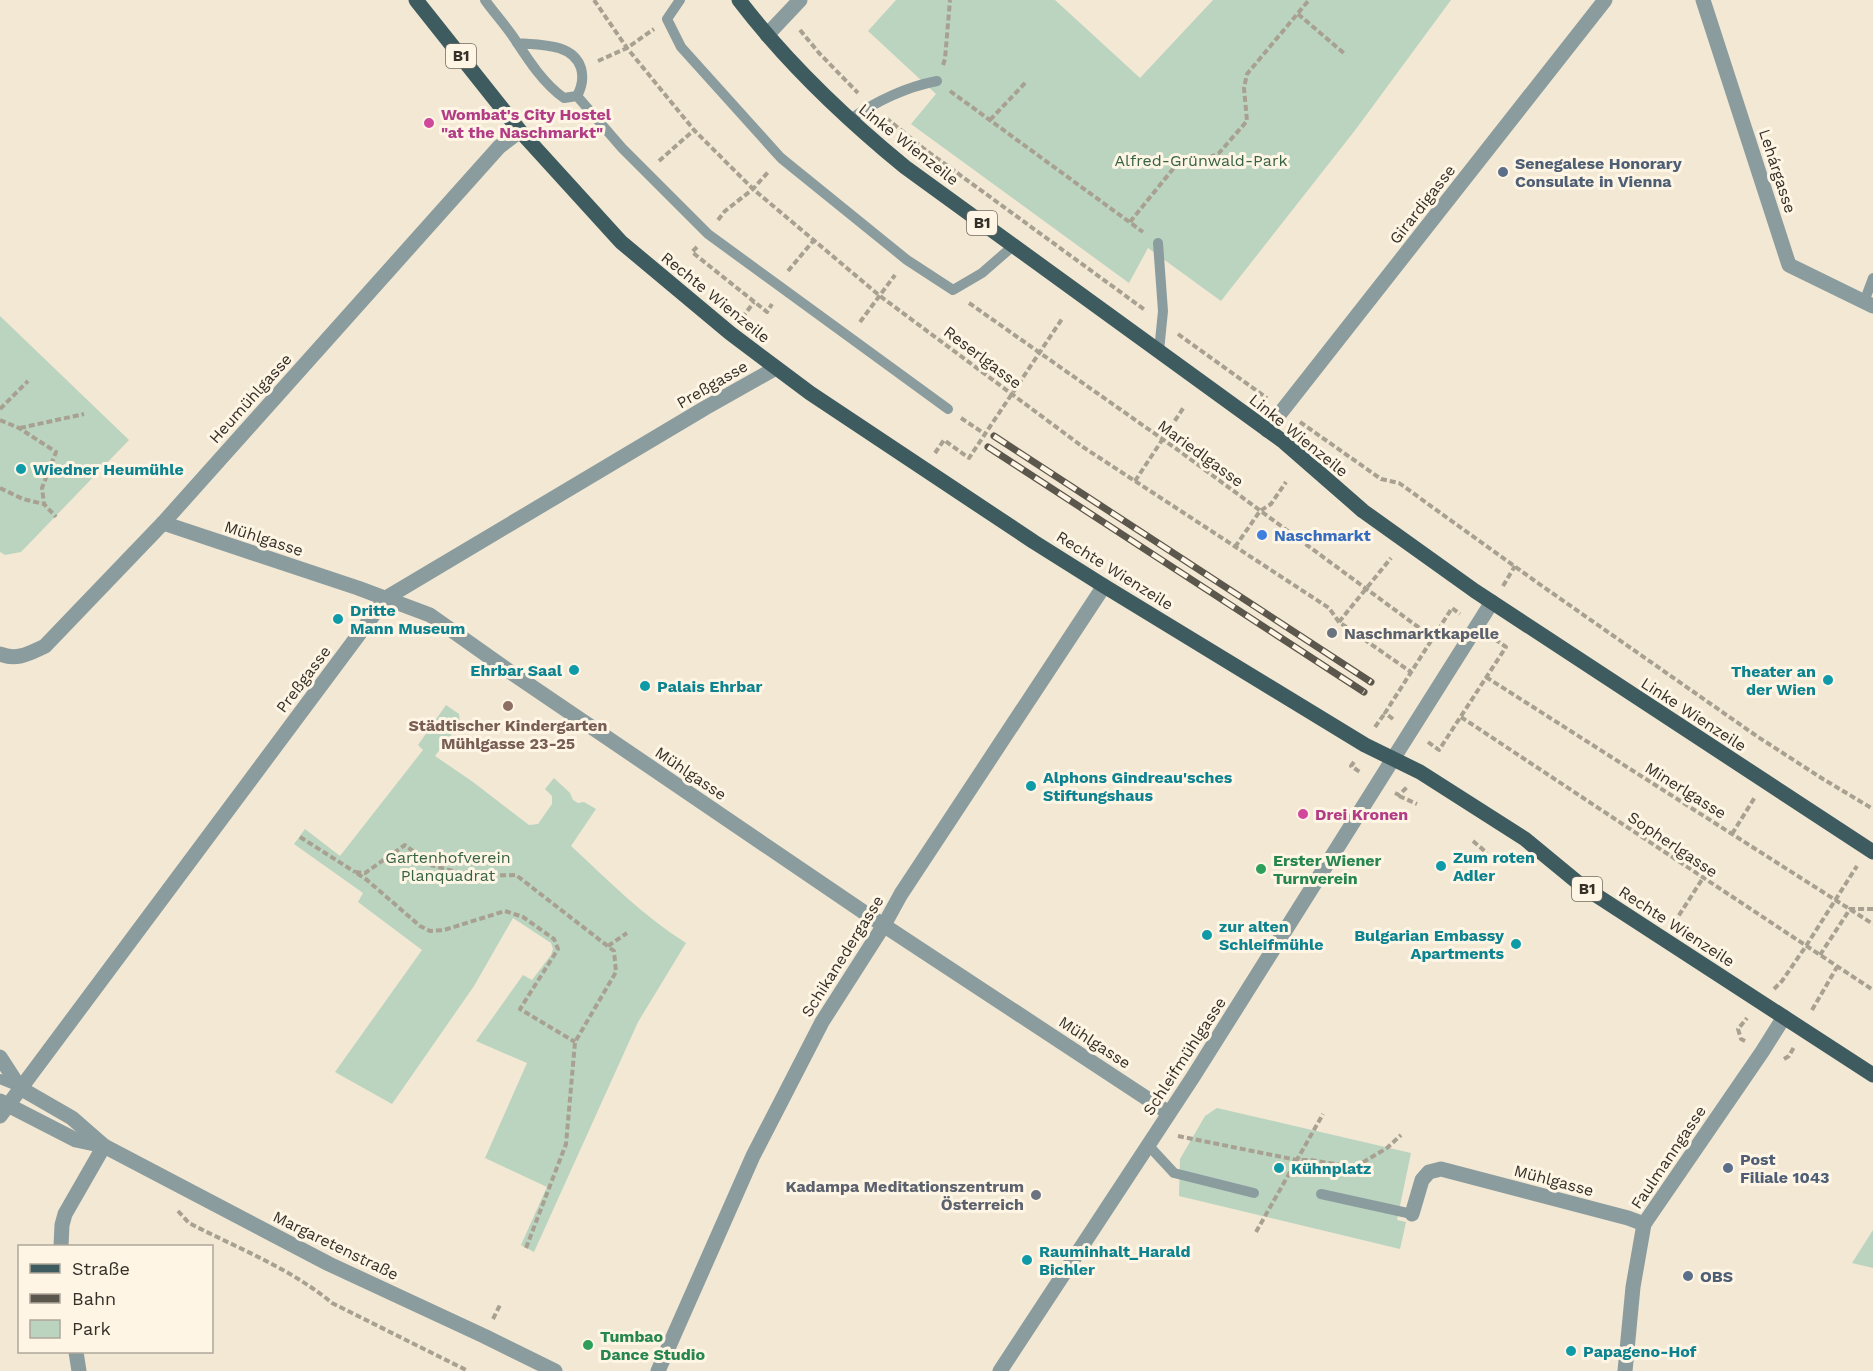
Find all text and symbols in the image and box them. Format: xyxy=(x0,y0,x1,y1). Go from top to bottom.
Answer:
road number: B1 xyxy=(446,44,476,68)
street label: Linke Wienzeile xyxy=(855,99,962,189)
place label: Wombat's City Hostel "at the Naschmarkt" xyxy=(441,105,612,142)
marker: Wombat's City Hostel "at the Naschmarkt" xyxy=(422,116,436,130)
street label: Lehárgasse xyxy=(1755,127,1800,216)
park label: Alfred-Grünwald-Park xyxy=(1115,151,1287,170)
place label: Senegalese Honorary Consulate in Vienna xyxy=(1515,154,1683,191)
street label: Girardigasse xyxy=(1386,161,1459,248)
marker: Senegalese Honorary Consulate in Vienna xyxy=(1496,165,1510,179)
road number: B1 xyxy=(967,211,997,235)
street label: Rechte Wienzeile xyxy=(658,248,774,347)
street label: Reserlgasse xyxy=(940,322,1025,393)
street label: Heumühlgasse xyxy=(205,350,296,447)
street label: Preßgasse xyxy=(673,357,751,412)
street label: Linke Wienzeile xyxy=(1245,390,1352,481)
street label: Mariedlgasse xyxy=(1154,416,1247,491)
place label: Wiedner Heumühle xyxy=(33,460,184,479)
marker: Wiedner Heumühle xyxy=(14,462,28,476)
street label: Mühlgasse xyxy=(222,517,306,560)
place label: Naschmarkt xyxy=(1274,526,1371,545)
street label: Rechte Wienzeile xyxy=(1053,527,1177,614)
marker: Naschmarkt xyxy=(1255,528,1269,542)
place label: Dritte Mann Museum xyxy=(350,601,465,638)
marker: Dritte Mann Museum xyxy=(331,612,345,626)
place label: Naschmarktkapelle xyxy=(1344,624,1499,643)
marker: Naschmarktkapelle xyxy=(1325,626,1339,640)
street label: Preßgasse xyxy=(272,642,335,716)
place label: Ehrbar Saal xyxy=(470,661,563,680)
place label: Theater an der Wien xyxy=(1731,662,1816,699)
marker: Ehrbar Saal xyxy=(567,663,581,677)
street label: Linke Wienzeile xyxy=(1638,673,1750,756)
marker: Theater an der Wien xyxy=(1821,673,1835,687)
place label: Palais Ehrbar xyxy=(657,677,762,696)
marker: Palais Ehrbar xyxy=(638,679,652,693)
marker: Städtischer Kindergarten Mühlgasse 23-25 xyxy=(501,699,515,713)
place label: Städtischer Kindergarten Mühlgasse 23-25 xyxy=(408,716,608,753)
street label: Mühlgasse xyxy=(651,743,730,804)
street label: Minerlgasse xyxy=(1642,758,1730,823)
place label: Alphons Gindreau'sches Stiftungshaus xyxy=(1043,768,1233,805)
marker: Alphons Gindreau'sches Stiftungshaus xyxy=(1024,779,1038,793)
place label: Drei Kronen xyxy=(1315,805,1408,824)
marker: Drei Kronen xyxy=(1296,807,1310,821)
street label: Sopherlgasse xyxy=(1624,807,1721,881)
park label: Gartenhofverein Planquadrat xyxy=(385,848,511,885)
place label: Zum roten Adler xyxy=(1453,848,1535,885)
place label: Erster Wiener Turnverein xyxy=(1273,851,1382,888)
marker: Zum roten Adler xyxy=(1434,859,1448,873)
marker: Erster Wiener Turnverein xyxy=(1254,862,1268,876)
road number: B1 xyxy=(1572,877,1602,901)
street label: Rechte Wienzeile xyxy=(1615,882,1738,971)
street label: Schikanedergasse xyxy=(797,892,887,1020)
place label: zur alten Schleifmühle xyxy=(1219,917,1323,954)
place label: Bulgarian Embassy Apartments xyxy=(1354,926,1505,963)
marker: zur alten Schleifmühle xyxy=(1200,928,1214,942)
marker: Bulgarian Embassy Apartments xyxy=(1509,937,1523,951)
street label: Schleifmühlgasse xyxy=(1139,993,1230,1119)
street label: Mühlgasse xyxy=(1055,1012,1134,1073)
street label: Faulmanngasse xyxy=(1627,1102,1710,1213)
place label: Post Filiale 1043 xyxy=(1740,1150,1830,1187)
place label: Kühnplatz xyxy=(1291,1159,1371,1178)
marker: Kühnplatz xyxy=(1272,1161,1286,1175)
street label: Mühlgasse xyxy=(1512,1161,1596,1200)
marker: Post Filiale 1043 xyxy=(1721,1161,1735,1175)
place label: Kadampa Meditationszentrum Österreich xyxy=(785,1177,1024,1214)
marker: Kadampa Meditationszentrum Österreich xyxy=(1029,1188,1043,1202)
street label: Margaretenstraße xyxy=(270,1207,402,1284)
place label: Rauminhalt_Harald Bichler xyxy=(1039,1242,1191,1279)
legend xyxy=(18,1245,213,1353)
marker: Rauminhalt_Harald Bichler xyxy=(1020,1253,1034,1267)
text: Straße xyxy=(72,1258,130,1279)
place label: OBS xyxy=(1700,1267,1733,1286)
marker: OBS xyxy=(1681,1269,1695,1283)
text: Bahn xyxy=(72,1288,116,1309)
text: Park xyxy=(72,1318,111,1339)
place label: Tumbao Dance Studio xyxy=(600,1327,705,1364)
marker: Tumbao Dance Studio xyxy=(581,1338,595,1352)
place label: Papageno-Hof xyxy=(1583,1342,1697,1361)
marker: Papageno-Hof xyxy=(1564,1344,1578,1358)

